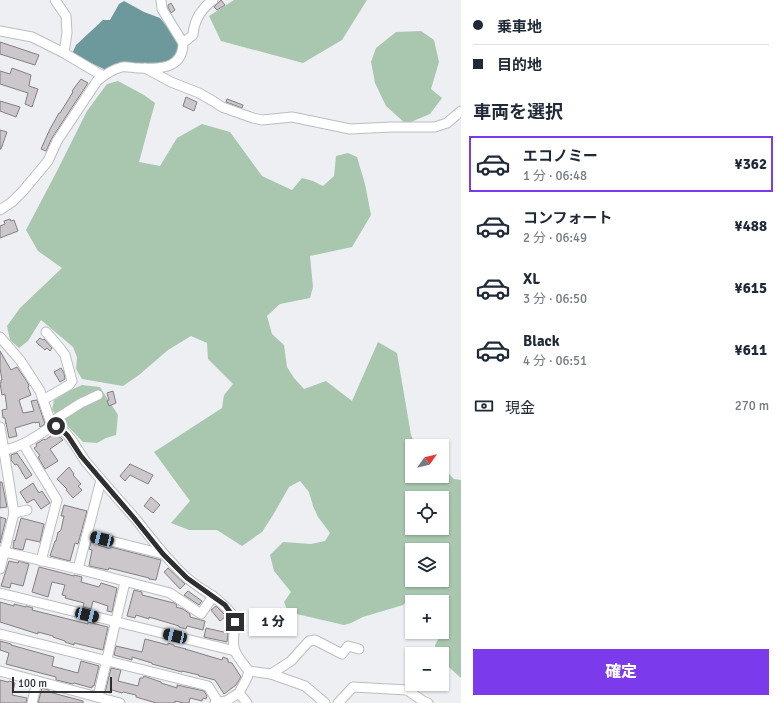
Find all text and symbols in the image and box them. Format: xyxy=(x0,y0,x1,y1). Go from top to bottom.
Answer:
text: 乗車地 xyxy=(497,18,542,36)
text: 目的地 xyxy=(497,56,542,74)
text: 車両を選択 xyxy=(473,101,563,123)
icon: car xyxy=(475,146,511,182)
text: エコノミー xyxy=(523,147,598,165)
text: ¥362 xyxy=(735,155,767,173)
text: 1 分 · 06:48 xyxy=(523,168,587,184)
icon: car xyxy=(475,208,511,244)
text: コンフォート xyxy=(523,209,613,227)
text: ¥488 xyxy=(735,217,767,235)
text: 2 分 · 06:49 xyxy=(523,230,587,246)
icon: car xyxy=(475,270,511,306)
text: XL xyxy=(523,270,540,288)
text: ¥615 xyxy=(735,279,767,297)
text: 3 分 · 06:50 xyxy=(523,291,587,307)
icon: car xyxy=(475,332,511,368)
text: Black xyxy=(523,332,560,350)
text: ¥611 xyxy=(735,341,767,359)
text: 4 分 · 06:51 xyxy=(523,353,587,369)
icon: cash xyxy=(473,395,495,417)
text: 270 m xyxy=(735,398,769,414)
text: 現金 xyxy=(505,399,535,417)
route start xyxy=(47,417,65,435)
north arrow xyxy=(405,439,449,483)
map controls xyxy=(405,439,449,691)
button: locate xyxy=(405,491,449,535)
car xyxy=(89,530,115,548)
button: layers xyxy=(405,543,449,587)
button: + xyxy=(405,595,449,639)
car xyxy=(74,606,100,624)
callout: 1 分 xyxy=(249,608,297,636)
route end xyxy=(226,613,244,631)
text: 1 分 xyxy=(262,614,284,630)
car xyxy=(162,627,188,645)
button: − xyxy=(405,647,449,691)
button: 確定 xyxy=(473,649,769,695)
scale bar xyxy=(12,675,112,694)
text: 100 m xyxy=(18,677,47,690)

